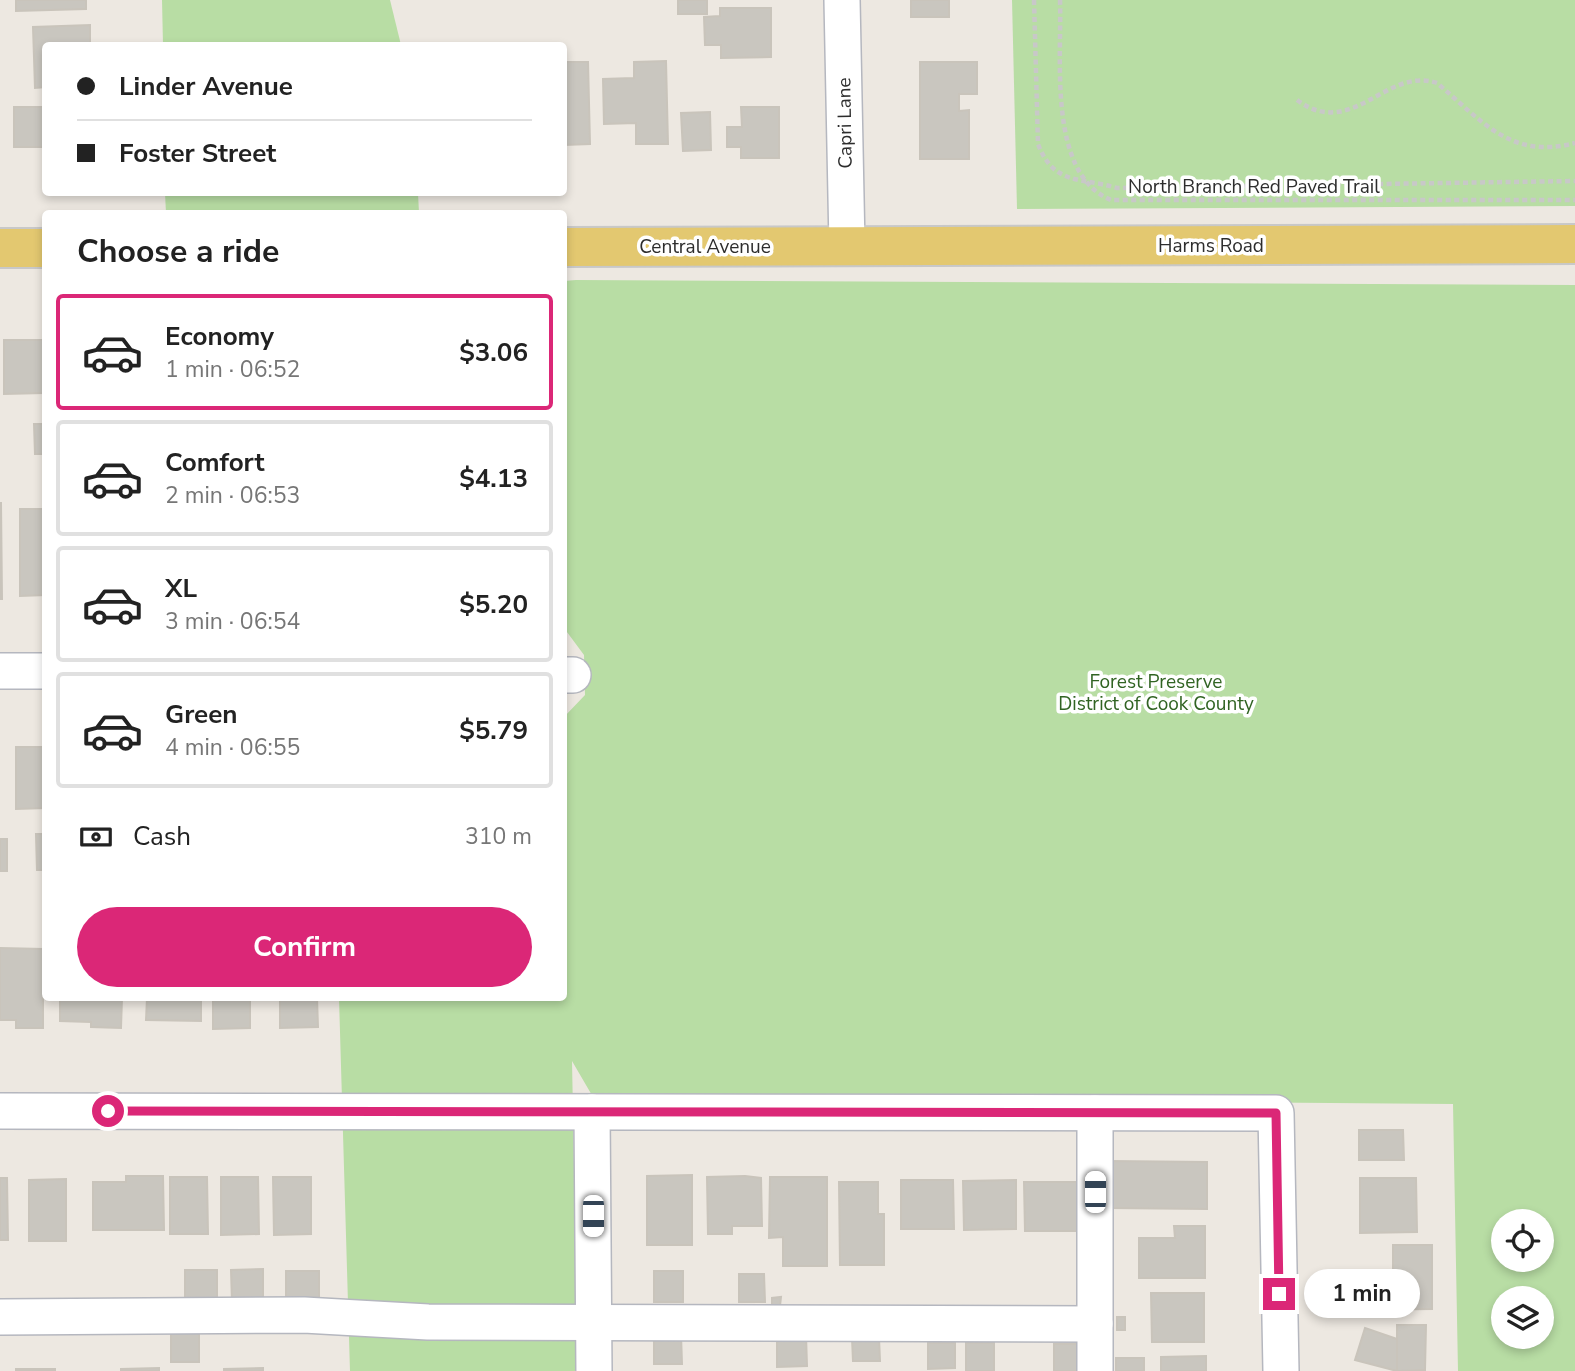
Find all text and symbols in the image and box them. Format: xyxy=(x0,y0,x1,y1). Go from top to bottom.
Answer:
text: Linder Avenue xyxy=(119,69,293,104)
street label: Capri Lane xyxy=(831,77,859,169)
text: Foster Street xyxy=(119,136,276,171)
street label: North Branch Red Paved Trail xyxy=(1128,174,1380,200)
text: Choose a ride xyxy=(77,230,279,273)
street label: Harms Road xyxy=(1158,233,1264,259)
street label: Central Avenue xyxy=(639,234,771,260)
text: Economy xyxy=(165,319,274,354)
icon: car xyxy=(81,321,144,384)
text: $3.06 xyxy=(459,335,528,370)
text: 1 min · 06:52 xyxy=(165,354,300,385)
text: Comfort xyxy=(165,445,265,480)
icon: car xyxy=(81,447,144,510)
text: $4.13 xyxy=(459,461,528,496)
text: 2 min · 06:53 xyxy=(165,480,300,511)
text: XL xyxy=(165,571,197,606)
icon: car xyxy=(81,573,144,636)
text: $5.20 xyxy=(459,587,528,622)
text: 3 min · 06:54 xyxy=(165,606,300,637)
park label: Forest Preserve District of Cook County xyxy=(1058,669,1254,717)
text: Green xyxy=(165,697,238,732)
icon: car xyxy=(81,699,144,762)
text: $5.79 xyxy=(459,713,528,748)
text: 4 min · 06:55 xyxy=(165,732,300,763)
icon: cash xyxy=(77,818,115,856)
text: Cash xyxy=(133,819,191,854)
text: 310 m xyxy=(465,821,532,852)
button: Confirm xyxy=(77,907,532,987)
route start xyxy=(92,1095,124,1127)
car xyxy=(1085,1171,1106,1213)
car xyxy=(583,1195,604,1237)
map controls xyxy=(1491,1209,1554,1349)
button: locate xyxy=(1491,1209,1554,1272)
callout: 1 min xyxy=(1304,1270,1419,1318)
route end xyxy=(1263,1278,1295,1310)
text: 1 min xyxy=(1332,1278,1392,1309)
button: layers xyxy=(1491,1286,1554,1349)

